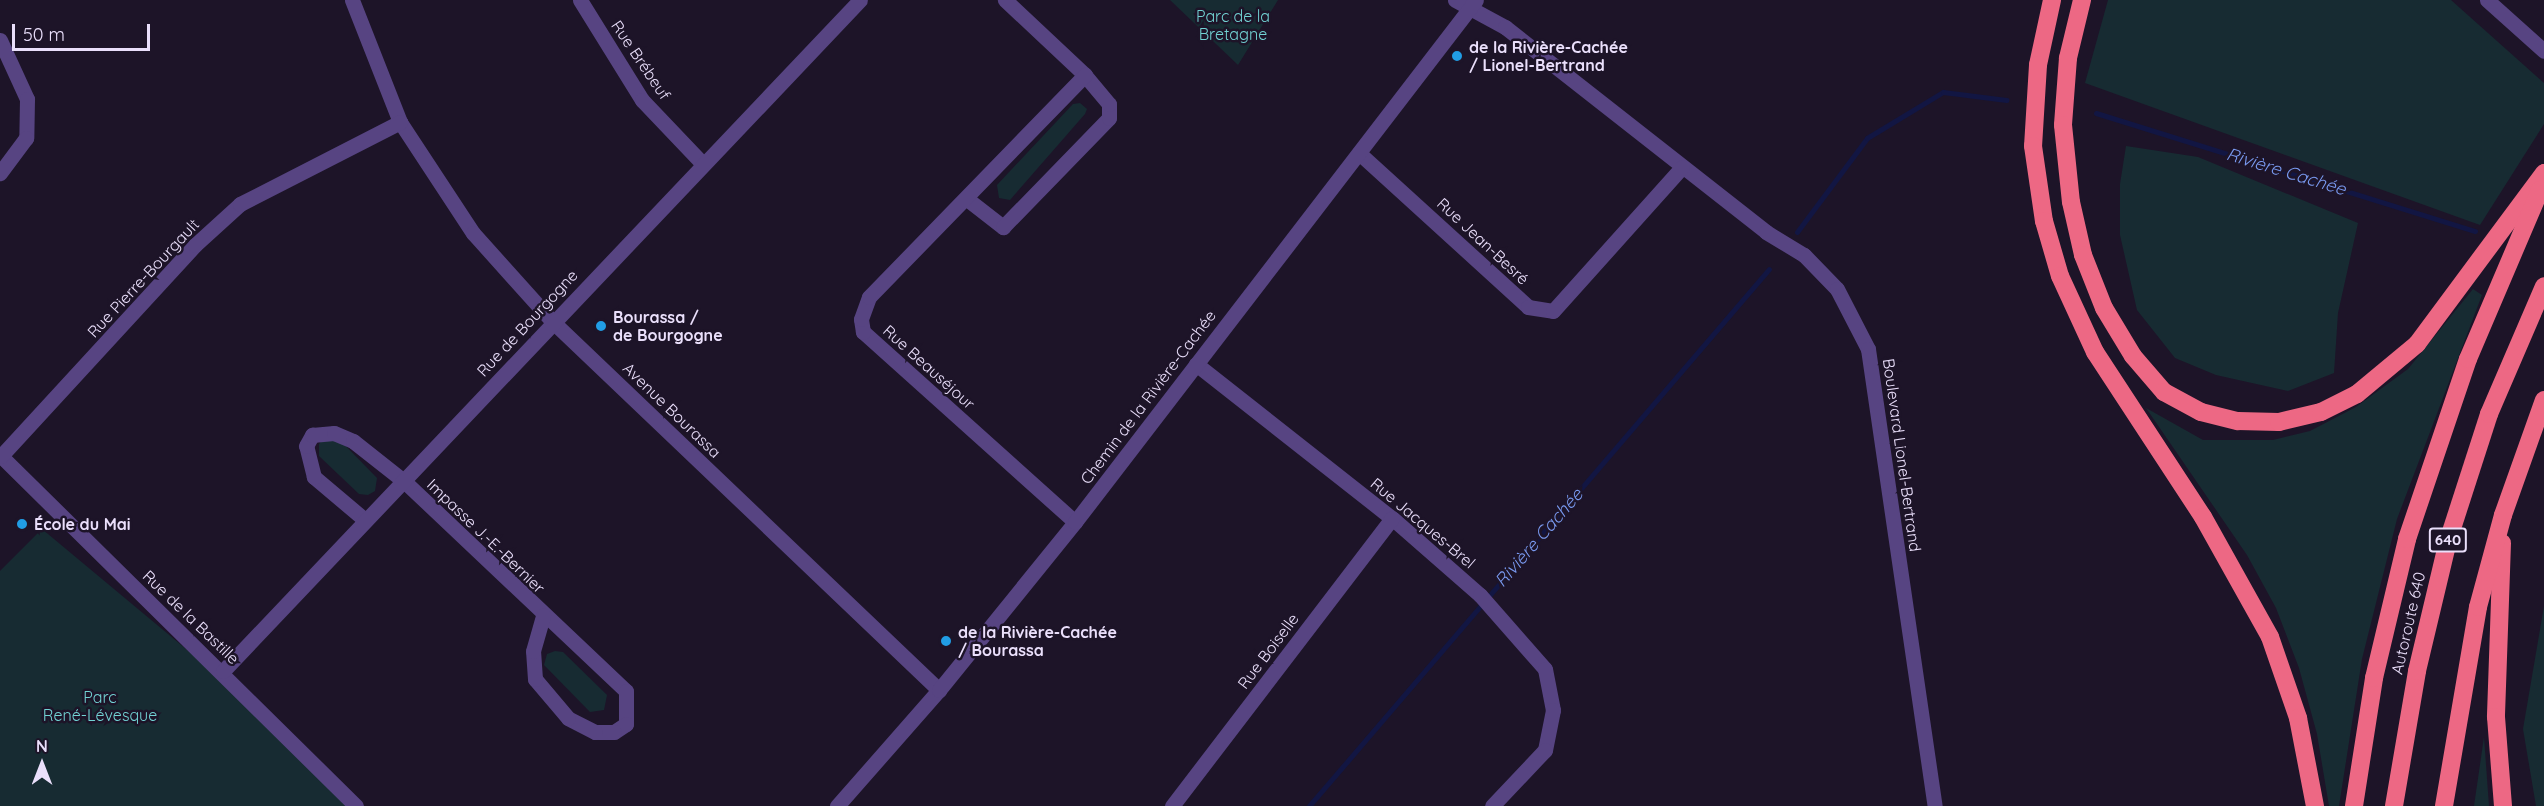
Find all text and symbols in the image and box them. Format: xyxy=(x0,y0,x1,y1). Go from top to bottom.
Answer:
park label: Parc de la Bretagne xyxy=(1196,6,1270,44)
scale bar xyxy=(15,12,153,50)
street label: Rue Brébeuf xyxy=(607,17,675,103)
text: 50 m xyxy=(23,23,65,46)
place label: de la Rivière-Cachée / Lionel-Bertrand xyxy=(1469,37,1628,75)
marker: de la Rivière-Cachée / Lionel-Bertrand xyxy=(1450,49,1464,63)
water label: Rivière Cachée xyxy=(2224,144,2348,200)
street label: Rue Jean-Besré xyxy=(1433,194,1533,288)
street label: Rue Pierre-Bourgault xyxy=(83,215,203,341)
street label: Rue de Bourgogne xyxy=(473,266,581,380)
street label: Chemin de la Rivière-Cachée xyxy=(1076,306,1220,488)
place label: Bourassa / de Bourgogne xyxy=(613,307,723,345)
marker: Bourassa / de Bourgogne xyxy=(594,319,608,333)
street label: Rue Beauséjour xyxy=(879,321,979,413)
street label: Boulevard Lionel-Bertrand xyxy=(1879,357,1925,553)
street label: Avenue Bourassa xyxy=(619,358,725,462)
street label: Rue Jacques-Brel xyxy=(1367,474,1479,572)
street label: Impasse J.-E.-Bernier xyxy=(423,475,549,597)
water label: Rivière Cachée xyxy=(1490,484,1588,592)
place label: École du Mai xyxy=(34,514,131,534)
marker: École du Mai xyxy=(15,517,29,531)
road number: 640 xyxy=(2428,528,2468,552)
street label: Rue de la Bastille xyxy=(139,566,243,668)
street label: Autoroute 640 xyxy=(2387,570,2429,676)
street label: Rue Boiselle xyxy=(1233,610,1303,692)
place label: de la Rivière-Cachée / Bourassa xyxy=(958,622,1117,660)
marker: de la Rivière-Cachée / Bourassa xyxy=(939,634,953,648)
park label: Parc René-Lévesque xyxy=(43,687,157,725)
north arrow xyxy=(12,734,72,794)
text: N xyxy=(36,736,48,756)

